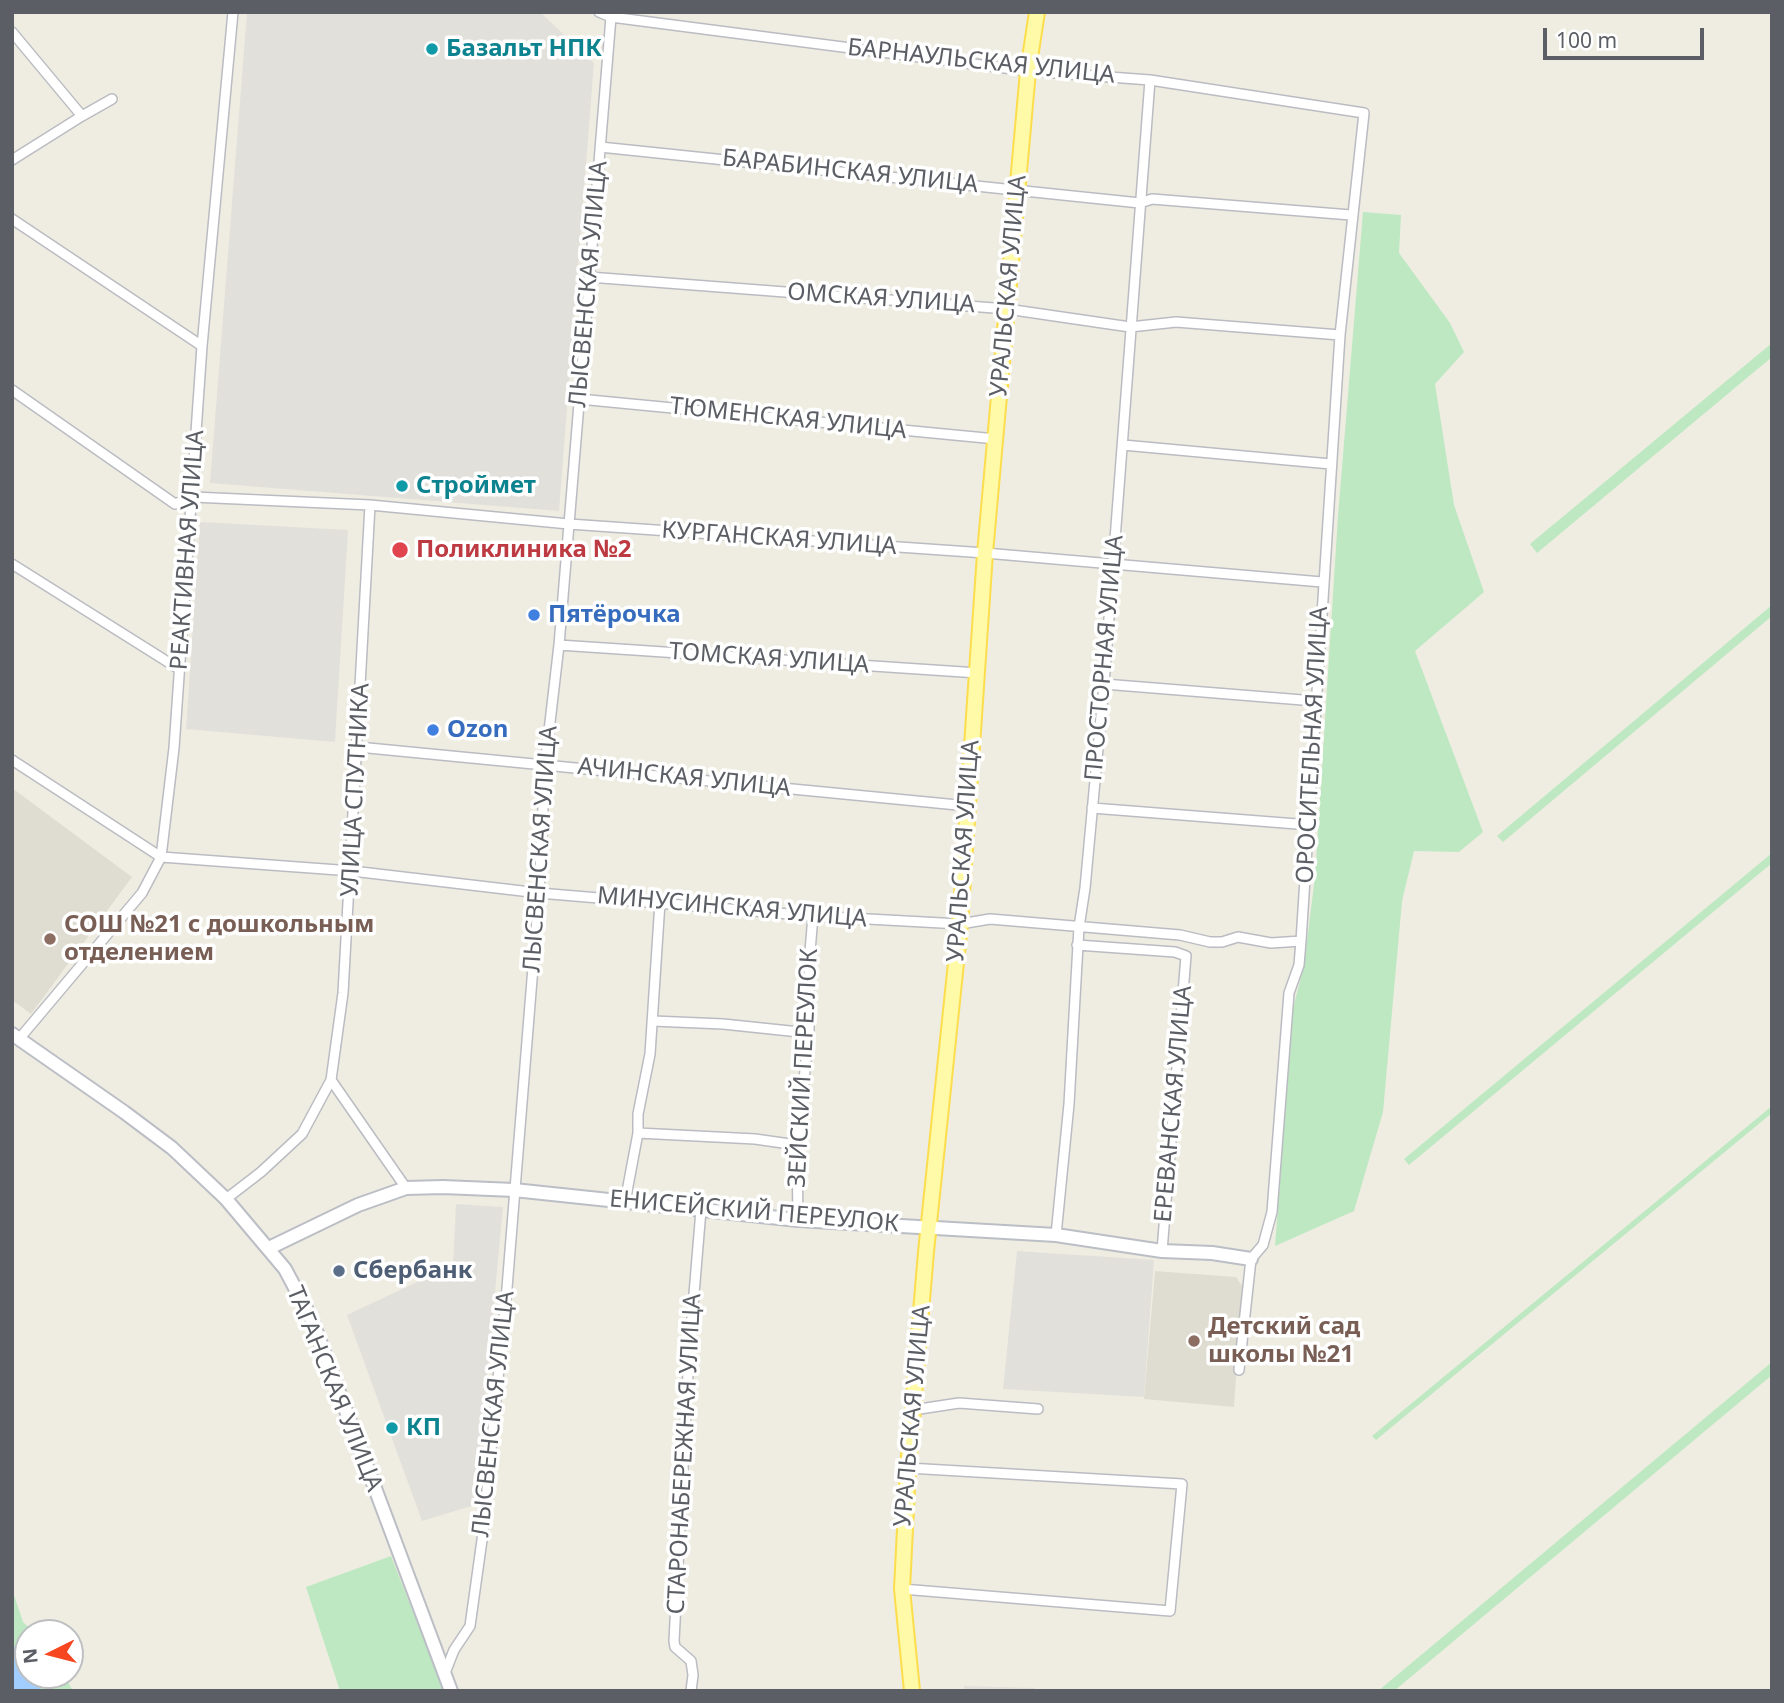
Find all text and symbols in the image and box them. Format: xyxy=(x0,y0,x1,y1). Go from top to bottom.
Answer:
scale bar xyxy=(1546,14,1707,58)
text: 100 m xyxy=(1556,26,1617,54)
street label: БАРНАУЛЬСКАЯ УЛИЦА xyxy=(846,34,1116,90)
place label: Базальт НПК xyxy=(446,35,602,63)
marker: Базальт НПК xyxy=(424,41,440,57)
street label: БАРАБИНСКАЯ УЛИЦА xyxy=(721,144,979,200)
street label: ЛЫСВЕНСКАЯ УЛИЦА xyxy=(564,160,614,408)
street label: УРАЛЬСКАЯ УЛИЦА xyxy=(985,174,1033,398)
street label: ОМСКАЯ УЛИЦА xyxy=(786,278,976,320)
street label: ТЮМЕНСКАЯ УЛИЦА xyxy=(668,392,908,446)
street label: РЕАКТИВНАЯ УЛИЦА xyxy=(165,429,211,671)
place label: Строймет xyxy=(416,472,536,500)
marker: Строймет xyxy=(394,478,410,494)
street label: КУРГАНСКАЯ УЛИЦА xyxy=(660,516,898,562)
street label: ПРОСТОРНАЯ УЛИЦА xyxy=(1080,534,1130,782)
place label: Поликлиника №2 xyxy=(416,536,631,564)
marker: Поликлиника №2 xyxy=(390,540,410,560)
place label: Пятёрочка xyxy=(548,601,681,629)
street label: ОРОСИТЕЛЬНАЯ УЛИЦА xyxy=(1291,606,1335,884)
marker: Пятёрочка xyxy=(526,607,542,623)
street label: ТОМСКАЯ УЛИЦА xyxy=(668,638,870,680)
street label: УЛИЦА СПУТНИКА xyxy=(336,682,376,898)
place label: Ozon xyxy=(447,716,508,744)
marker: Ozon xyxy=(425,722,441,738)
street label: ЛЫСВЕНСКАЯ УЛИЦА xyxy=(518,725,564,973)
street label: УРАЛЬСКАЯ УЛИЦА xyxy=(942,739,986,963)
street label: АЧИНСКАЯ УЛИЦА xyxy=(576,753,792,803)
street label: МИНУСИНСКАЯ УЛИЦА xyxy=(596,882,868,934)
place label: СОШ №21 с дошкольным отделением xyxy=(64,911,374,967)
marker: СОШ №21 с дошкольным отделением xyxy=(42,931,58,947)
street label: ЗЕЙСКИЙ ПЕРЕУЛОК xyxy=(783,948,825,1188)
street label: ЕРЕВАНСКАЯ УЛИЦА xyxy=(1149,984,1199,1224)
street label: ЕНИСЕЙСКИЙ ПЕРЕУЛОК xyxy=(608,1185,900,1239)
place label: Сбербанк xyxy=(353,1257,473,1285)
marker: Сбербанк xyxy=(331,1263,347,1279)
street label: ТАГАНСКАЯ УЛИЦА xyxy=(280,1282,388,1496)
street label: ЛЫСВЕНСКАЯ УЛИЦА xyxy=(467,1290,521,1538)
street label: СТАРОНАБЕРЕЖНАЯ УЛИЦА xyxy=(662,1293,708,1615)
street label: УРАЛЬСКАЯ УЛИЦА xyxy=(889,1304,937,1528)
place label: Детский сад школы №21 xyxy=(1208,1313,1360,1369)
marker: Детский сад школы №21 xyxy=(1186,1333,1202,1349)
place label: КП xyxy=(406,1414,441,1442)
marker: КП xyxy=(384,1420,400,1436)
north arrow xyxy=(14,1619,84,1689)
text: N xyxy=(16,1647,44,1665)

